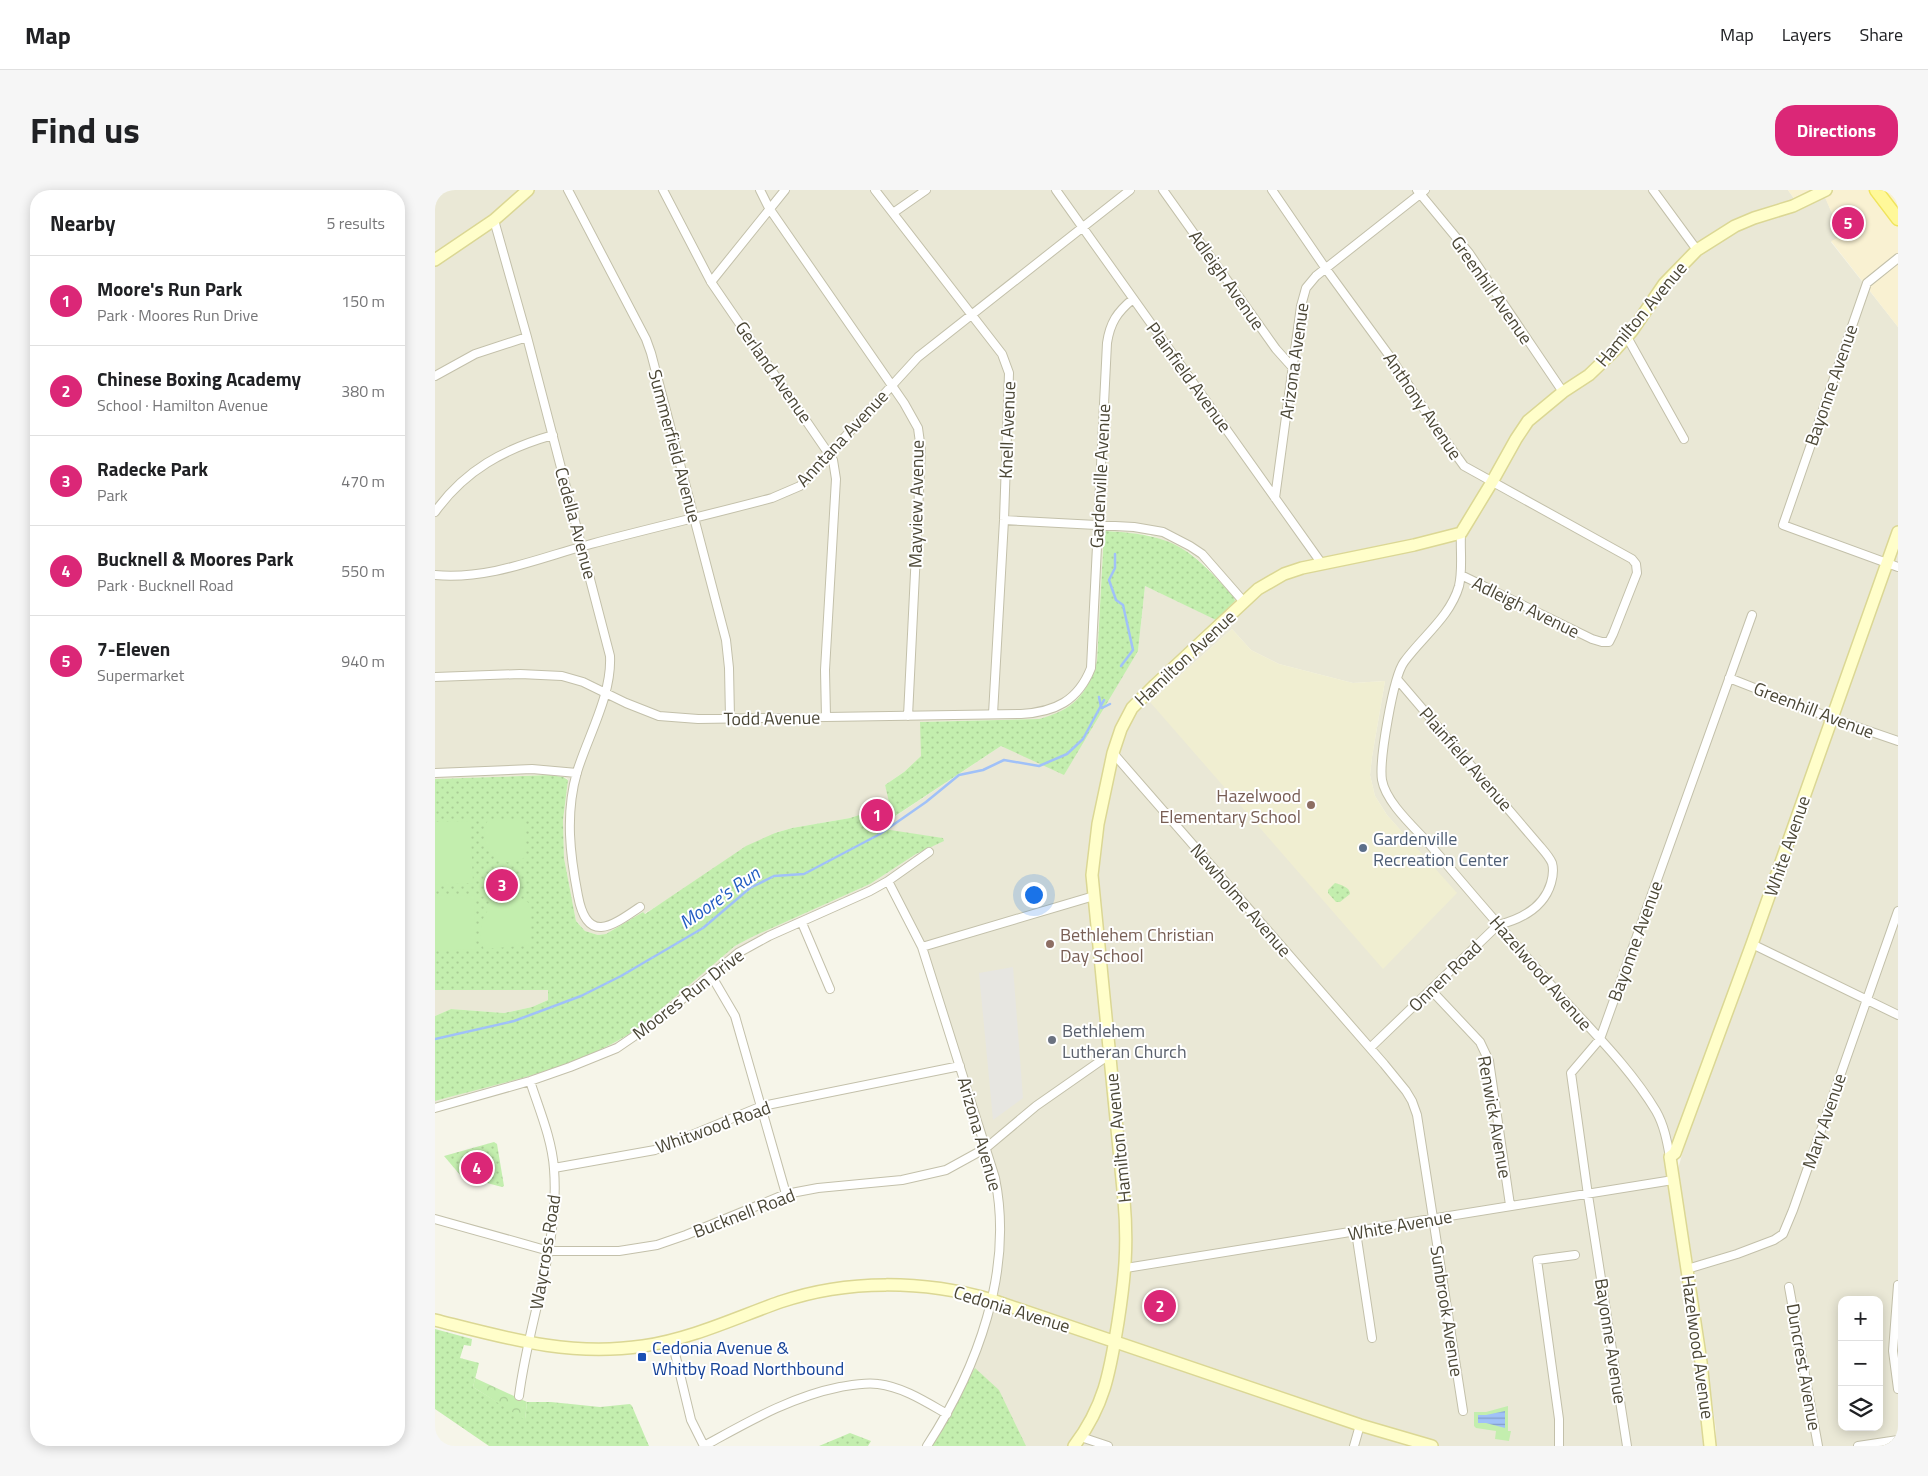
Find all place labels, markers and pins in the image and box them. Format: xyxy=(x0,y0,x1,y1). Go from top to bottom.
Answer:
pin: 5 xyxy=(1832,204,1864,242)
place label: Hazelwood Elementary School xyxy=(1159,782,1301,830)
pin: 1 xyxy=(861,796,893,834)
marker: Hazelwood Elementary School xyxy=(1305,799,1317,811)
place label: Gardenville Recreation Center xyxy=(1373,825,1508,873)
marker: Gardenville Recreation Center xyxy=(1357,842,1369,854)
pin: 3 xyxy=(486,866,518,904)
place label: Bethlehem Christian Day School xyxy=(1060,921,1214,969)
marker: Bethlehem Christian Day School xyxy=(1044,938,1056,950)
place label: Bethlehem Lutheran Church xyxy=(1062,1017,1187,1065)
marker: Bethlehem Lutheran Church xyxy=(1046,1034,1058,1046)
pin: 4 xyxy=(461,1149,493,1187)
pin: 2 xyxy=(1144,1287,1176,1325)
place label: Cedonia Avenue & Whitby Road Northbound xyxy=(652,1334,844,1382)
marker: Cedonia Avenue & Whitby Road Northbound xyxy=(636,1351,648,1363)

